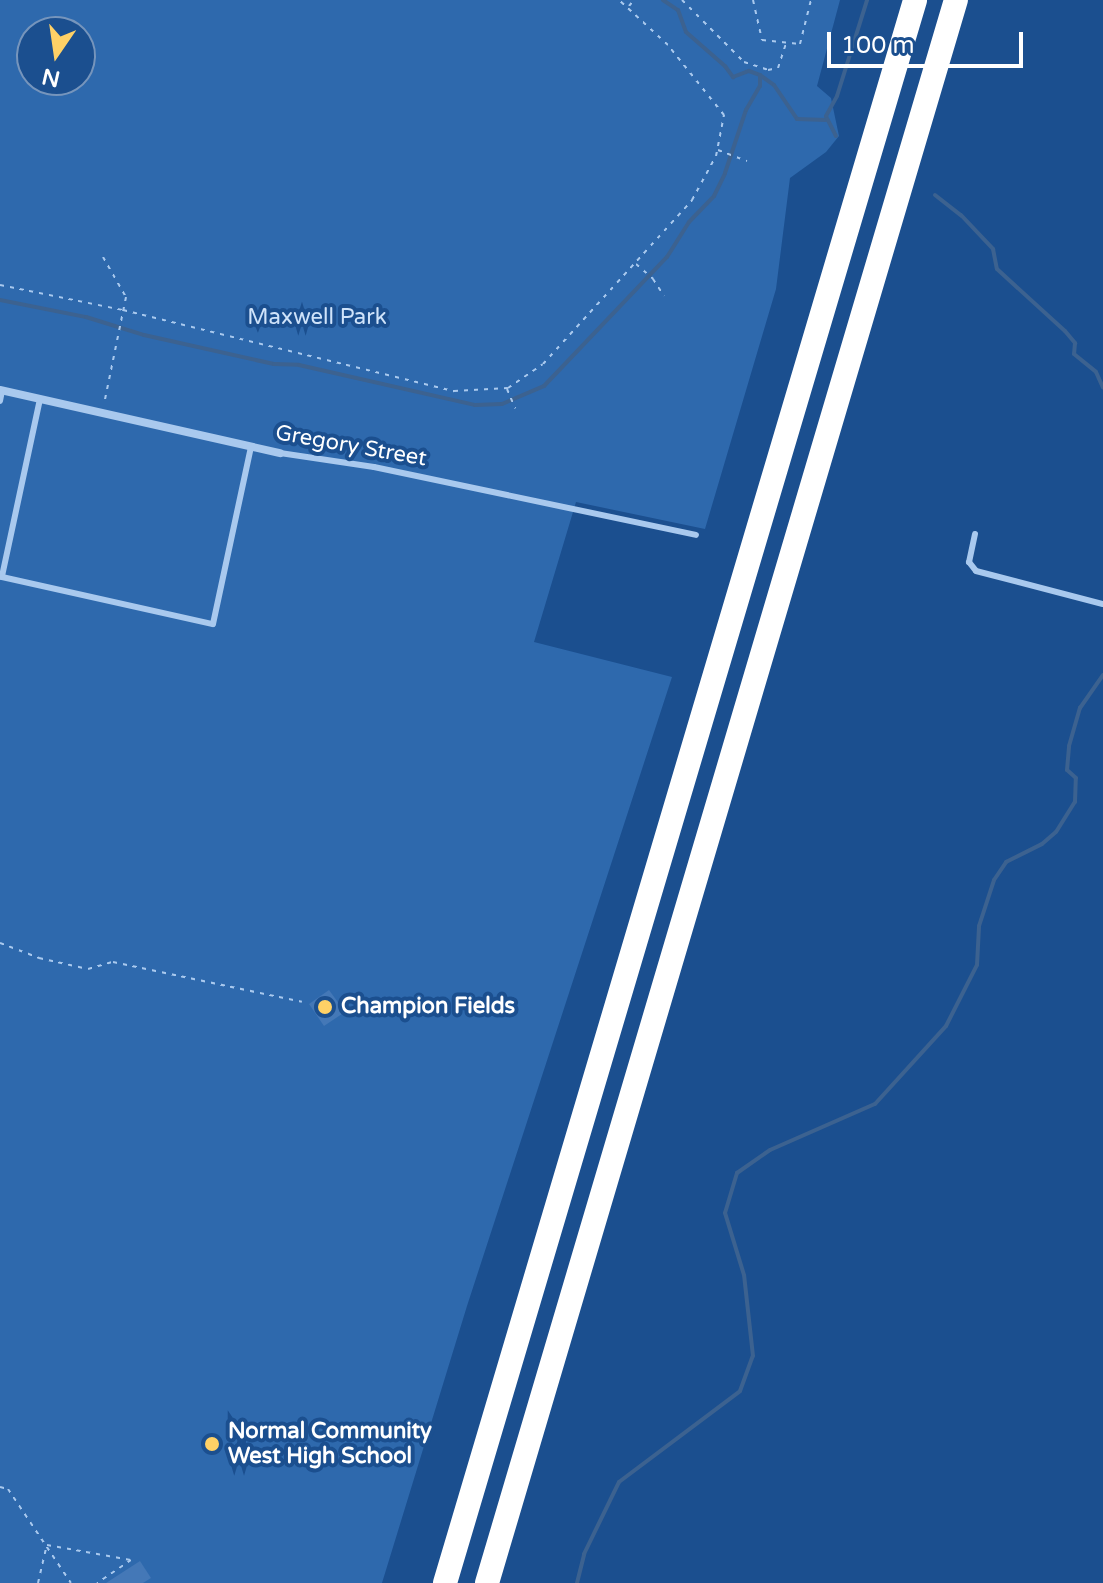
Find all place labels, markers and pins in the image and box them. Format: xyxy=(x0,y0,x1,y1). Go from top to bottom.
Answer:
place label: Champion Fields xyxy=(341,994,515,1020)
marker: Champion Fields xyxy=(316,998,334,1016)
place label: Normal Community West High School xyxy=(228,1418,432,1470)
marker: Normal Community West High School xyxy=(203,1435,221,1453)

